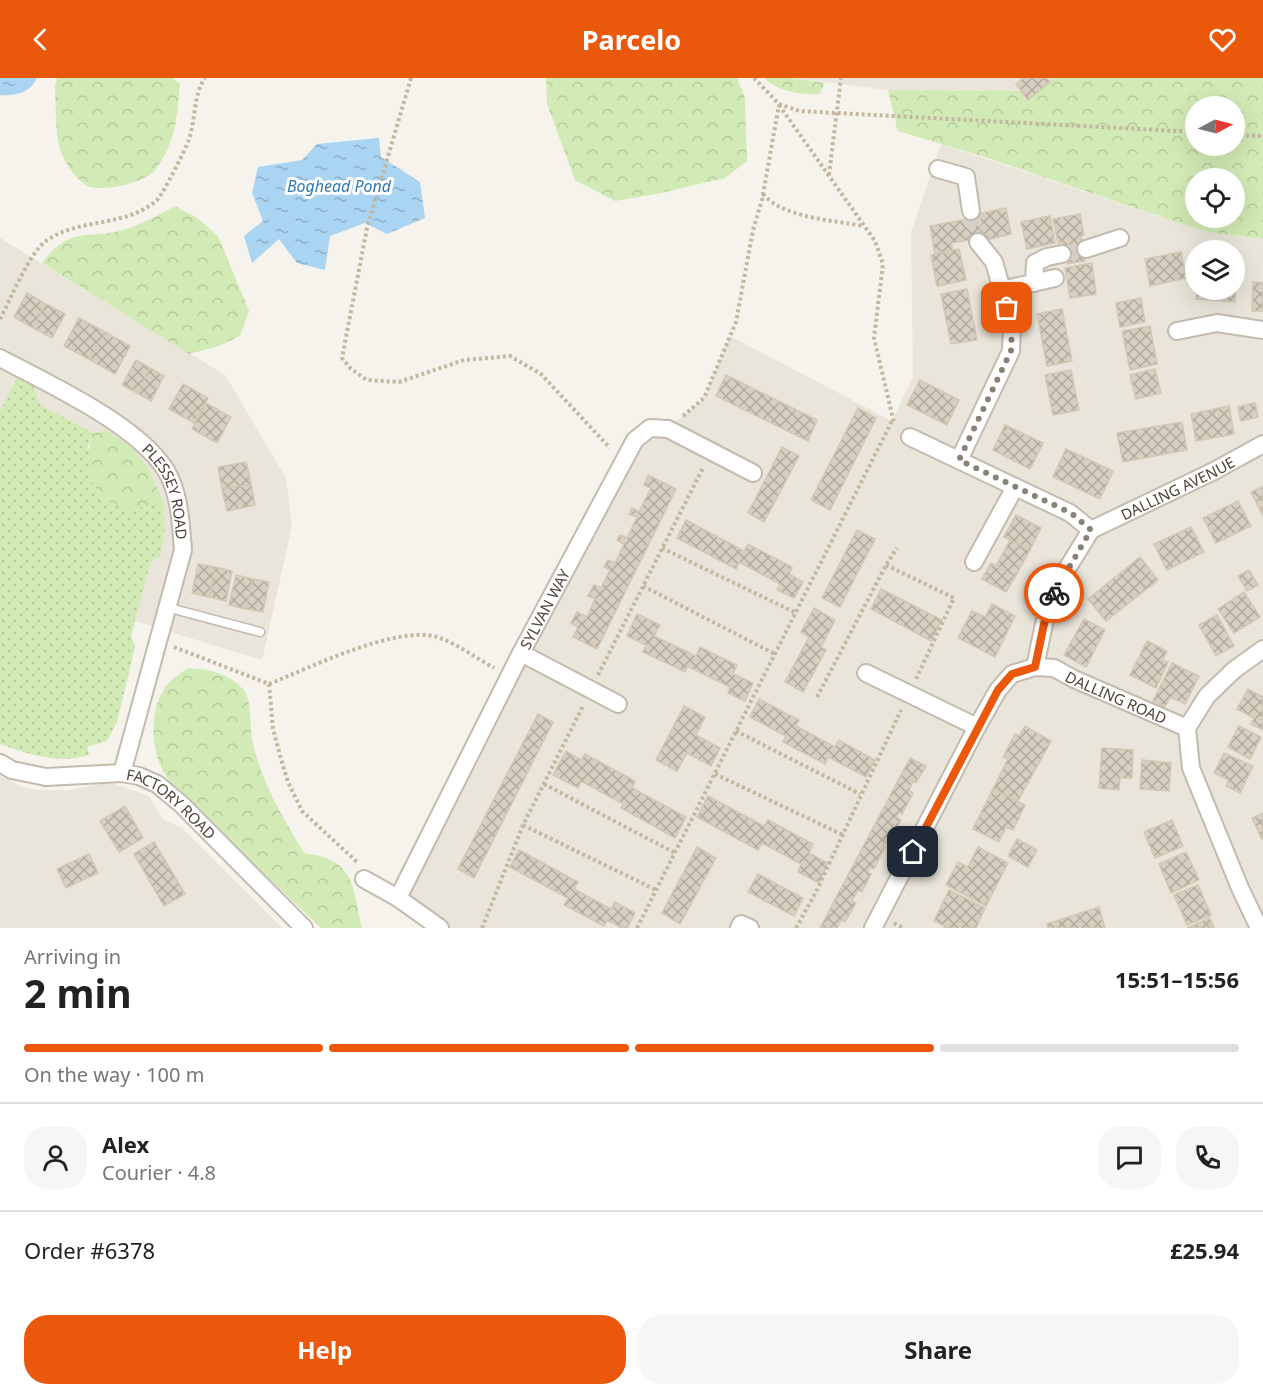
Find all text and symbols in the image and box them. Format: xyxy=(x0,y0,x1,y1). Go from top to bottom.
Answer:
text: Parcelo xyxy=(582,21,681,58)
icon: back xyxy=(24,23,57,56)
icon: heart xyxy=(1206,23,1239,56)
north arrow xyxy=(1185,96,1245,156)
map controls xyxy=(1185,96,1245,300)
button: locate xyxy=(1185,168,1245,228)
water label: Boghead Pond xyxy=(287,175,392,197)
button: layers xyxy=(1185,240,1245,300)
pin xyxy=(981,282,1032,333)
icon: bag xyxy=(990,291,1023,324)
street label: PLESSEY ROAD xyxy=(138,439,192,540)
street label: DALLING AVENUE xyxy=(1117,452,1238,524)
courier xyxy=(1024,563,1084,623)
street label: SYLVAN WAY xyxy=(515,565,574,653)
icon: bike xyxy=(1038,577,1071,610)
street label: DALLING ROAD xyxy=(1062,666,1170,728)
street label: FACTORY ROAD xyxy=(125,764,220,843)
pin xyxy=(887,826,938,877)
icon: home xyxy=(896,835,929,868)
text: Arriving in xyxy=(24,943,121,970)
text: 15:51–15:56 xyxy=(1115,964,1239,994)
text: 2 min xyxy=(24,966,131,1019)
text: On the way · 100 m xyxy=(24,1061,204,1088)
button: person xyxy=(24,1126,87,1189)
button: chat xyxy=(1098,1126,1161,1189)
button: phone xyxy=(1176,1126,1239,1189)
text: Alex xyxy=(102,1129,149,1159)
text: Courier · 4.8 xyxy=(102,1159,216,1186)
text: Order #6378 xyxy=(24,1235,155,1265)
text: £25.94 xyxy=(1170,1235,1239,1265)
button: Help xyxy=(24,1315,626,1384)
button: Share xyxy=(638,1315,1239,1384)

